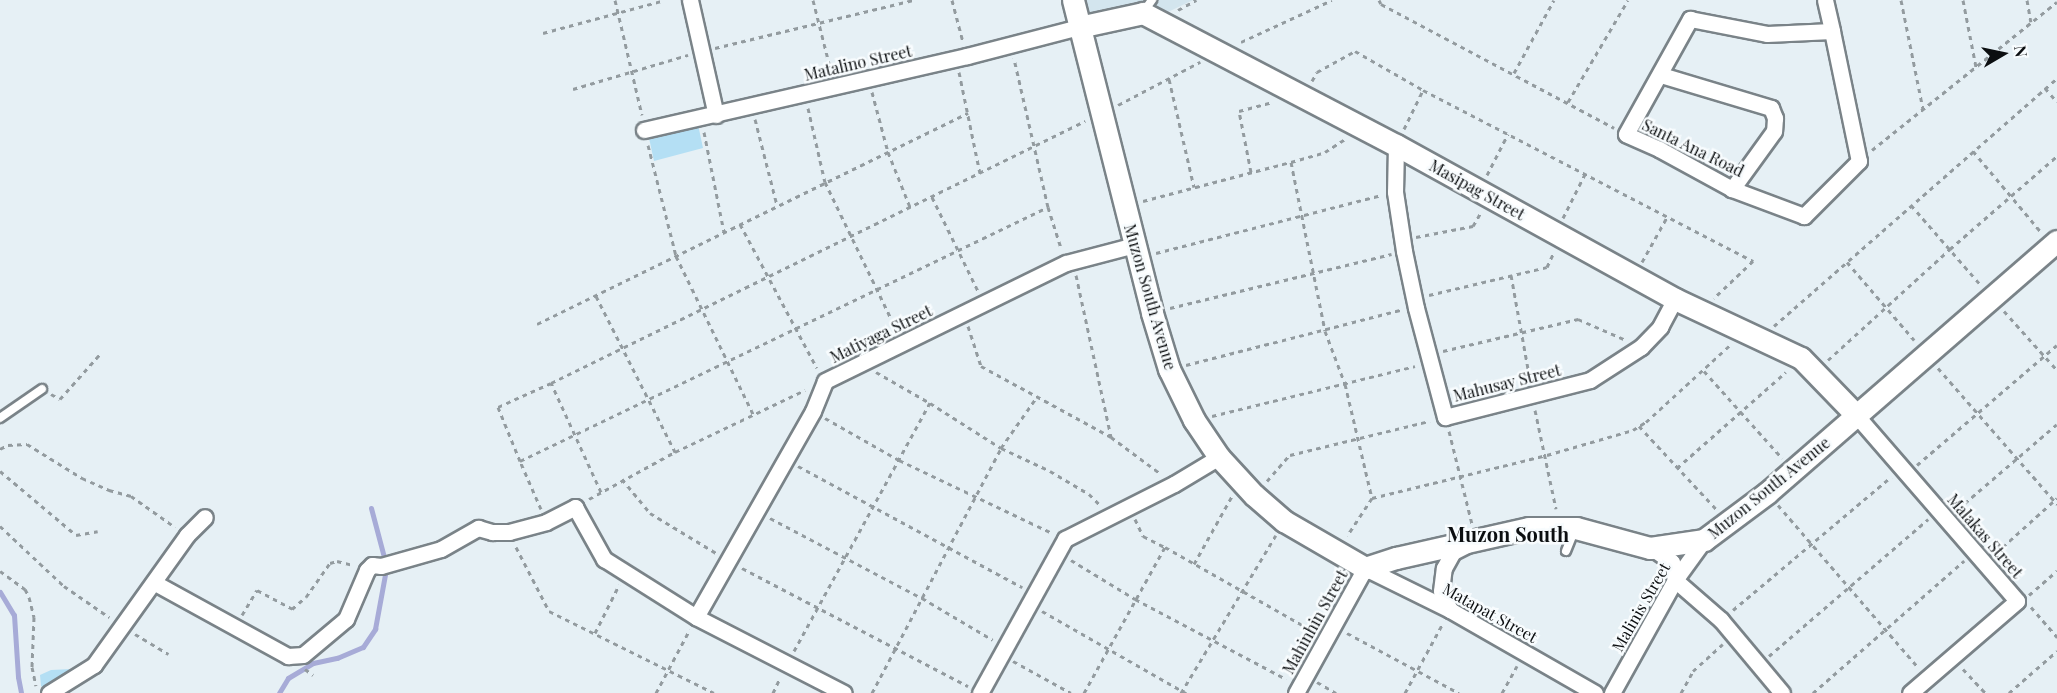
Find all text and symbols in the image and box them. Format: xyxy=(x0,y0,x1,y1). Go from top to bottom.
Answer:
north arrow xyxy=(1973,24,2033,84)
street label: Matalino Street xyxy=(802,41,914,85)
text: N xyxy=(2010,44,2033,58)
street label: Santa Ana Road xyxy=(1639,115,1747,181)
street label: Masipag Street xyxy=(1426,156,1528,224)
street label: Muzon South Avenue xyxy=(1120,222,1180,372)
street label: Matiyaga Street xyxy=(827,301,935,367)
street label: Mahusay Street xyxy=(1451,360,1563,406)
street label: Muzon South Avenue xyxy=(1704,433,1834,543)
street label: Malakas Street xyxy=(1943,490,2027,582)
district label: Muzon South xyxy=(1447,521,1569,545)
street label: Malinis Street xyxy=(1608,559,1674,655)
street label: Mahinhin Street xyxy=(1278,567,1352,677)
street label: Matapat Street xyxy=(1439,579,1541,647)

